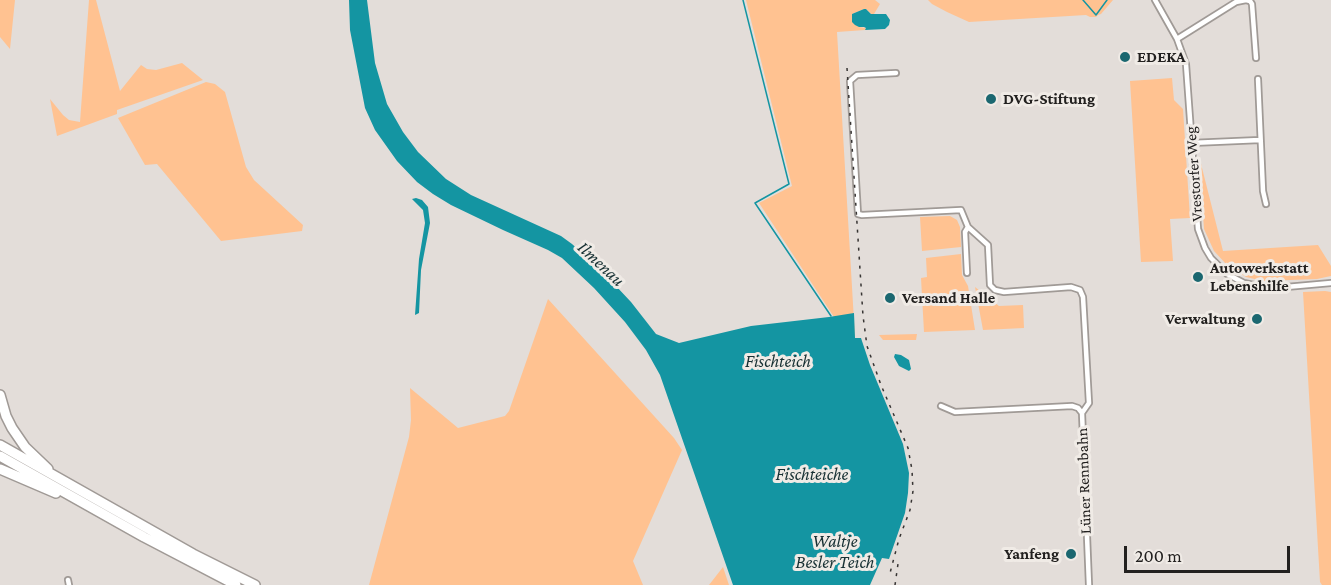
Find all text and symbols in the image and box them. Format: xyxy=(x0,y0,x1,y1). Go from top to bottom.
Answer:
place label: EDEKA xyxy=(1137,47,1186,67)
marker: EDEKA xyxy=(1118,50,1132,64)
place label: DVG-Stiftung xyxy=(1003,89,1095,109)
marker: DVG-Stiftung xyxy=(984,92,998,106)
street label: Vrestorfer Weg xyxy=(1181,126,1207,222)
water label: Ilmenau xyxy=(573,237,629,291)
place label: Autowerkstatt Lebenshilfe xyxy=(1210,258,1309,296)
marker: Autowerkstatt Lebenshilfe xyxy=(1191,270,1205,284)
place label: Versand Halle xyxy=(902,288,995,308)
marker: Versand Halle xyxy=(883,291,897,305)
place label: Verwaltung xyxy=(1165,309,1245,329)
marker: Verwaltung xyxy=(1250,312,1264,326)
water label: Fischteich xyxy=(745,350,811,372)
street label: Lüner Rennbahn xyxy=(1073,428,1095,534)
water label: Fischteiche xyxy=(776,463,848,485)
water label: Waltje Besler Teich xyxy=(796,530,874,572)
scale bar xyxy=(1127,534,1294,572)
place label: Yanfeng xyxy=(1004,544,1059,564)
text: 200 m xyxy=(1135,546,1182,566)
marker: Yanfeng xyxy=(1064,547,1078,561)

